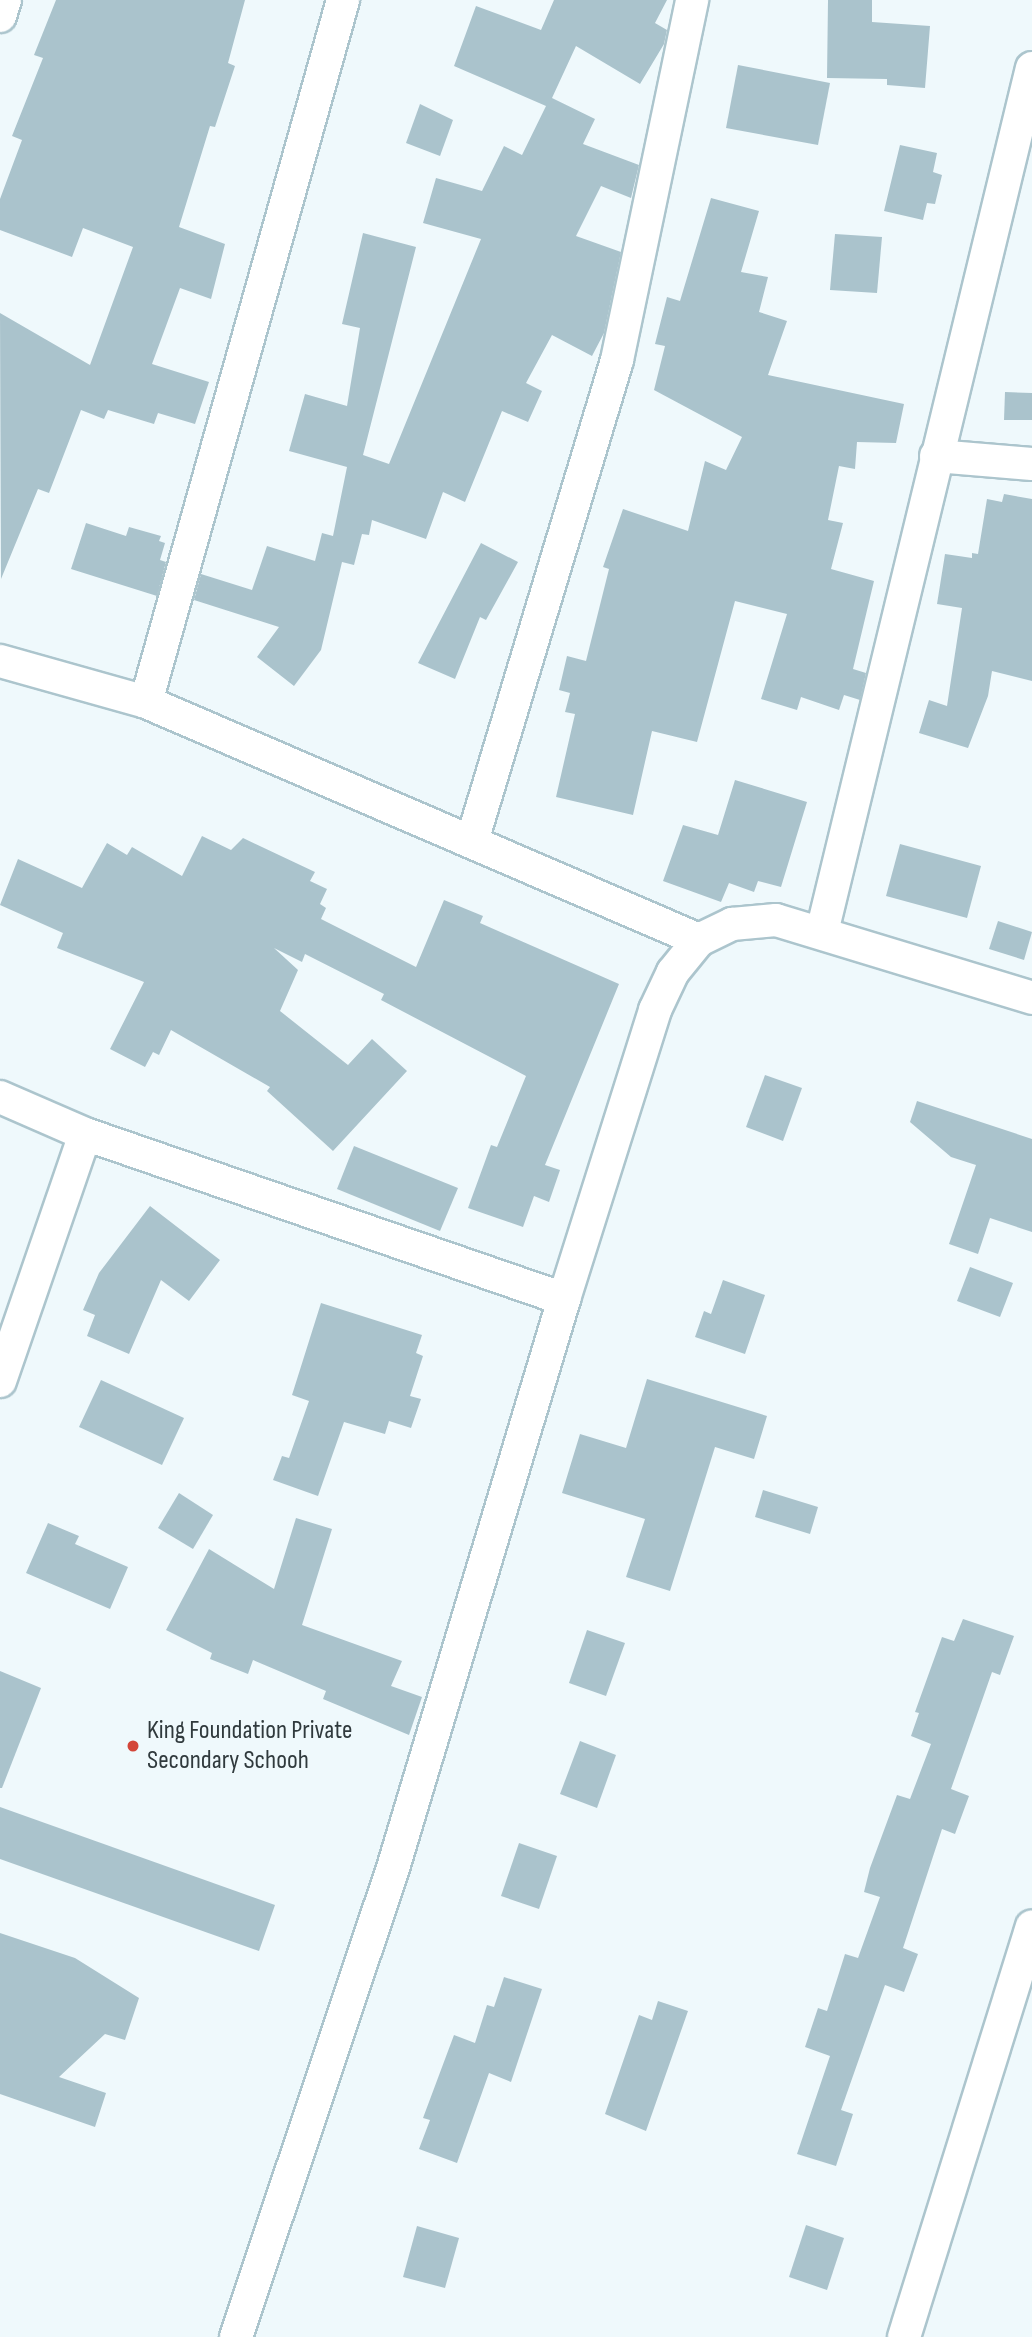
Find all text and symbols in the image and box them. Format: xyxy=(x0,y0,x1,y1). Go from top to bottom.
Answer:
place label: King Foundation Private Secondary Schooh xyxy=(147,1715,352,1776)
marker: King Foundation Private Secondary Schooh xyxy=(125,1738,141,1754)

